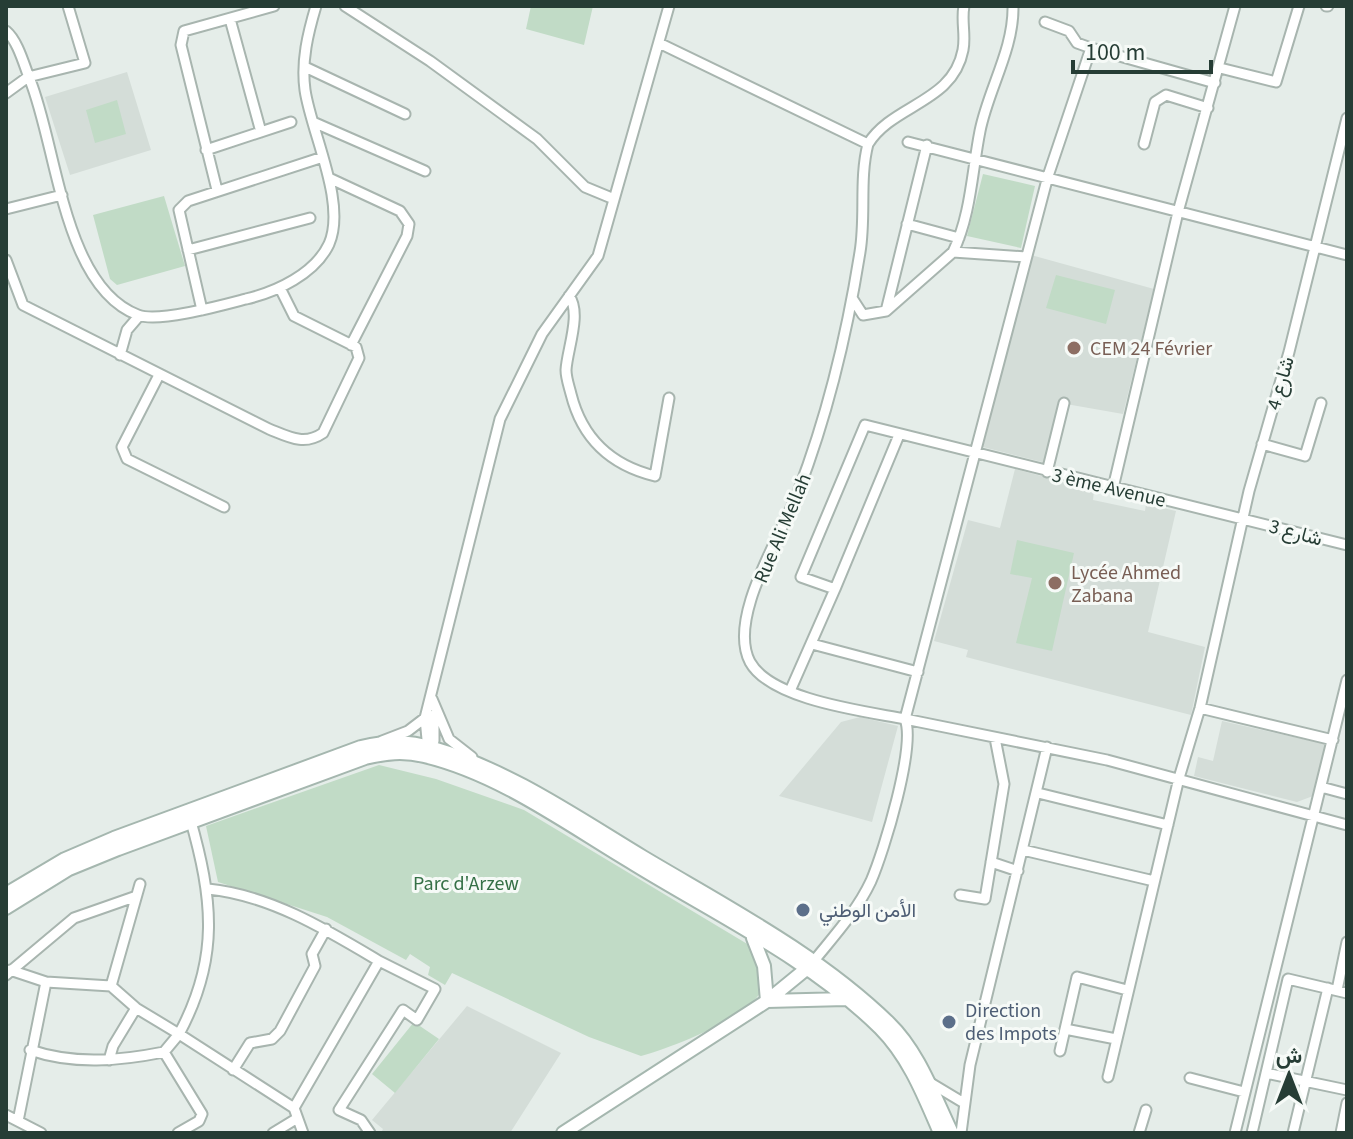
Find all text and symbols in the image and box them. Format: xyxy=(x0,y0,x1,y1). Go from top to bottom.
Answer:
scale bar xyxy=(1073,24,1211,74)
text: 100 m xyxy=(1085,35,1145,70)
place label: CEM 24 Février xyxy=(1090,335,1212,363)
marker: CEM 24 Février xyxy=(1065,339,1083,357)
street label: شارع 4 xyxy=(1260,353,1302,413)
street label: 3 ème Avenue xyxy=(1049,461,1169,515)
street label: Rue Ali Mellah xyxy=(747,469,819,588)
street label: شارع 3 xyxy=(1266,512,1326,554)
place label: Lycée Ahmed Zabana xyxy=(1071,559,1181,610)
marker: Lycée Ahmed Zabana xyxy=(1046,574,1064,592)
park label: Parc d'Arzew xyxy=(413,870,519,898)
place label: الأمن الوطني xyxy=(819,897,916,927)
marker: الأمن الوطني xyxy=(794,901,812,919)
place label: Direction des Impots xyxy=(965,997,1057,1048)
marker: Direction des Impots xyxy=(940,1013,958,1031)
north arrow xyxy=(1249,1035,1329,1115)
text: ش xyxy=(1276,1040,1302,1072)

